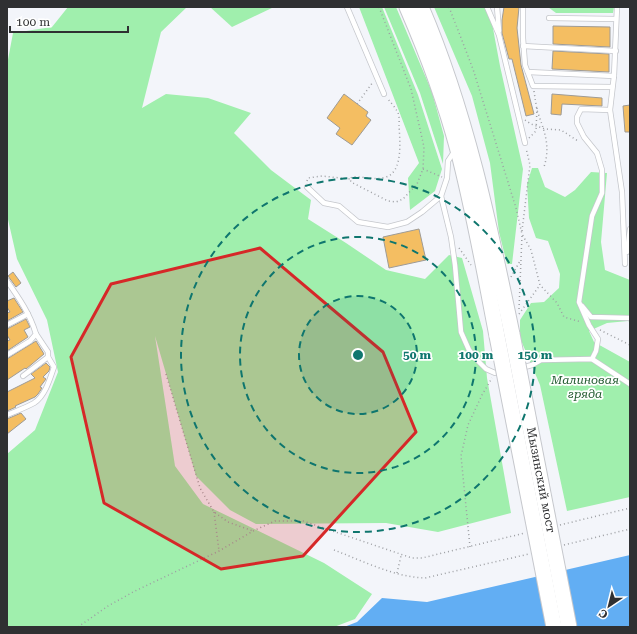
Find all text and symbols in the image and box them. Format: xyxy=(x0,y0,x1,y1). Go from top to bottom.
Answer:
scale bar xyxy=(10,8,128,34)
text: 100 m xyxy=(16,15,50,29)
centre of rings xyxy=(351,348,365,362)
text: 50 m xyxy=(403,348,431,362)
text: 100 m xyxy=(459,348,494,362)
text: 150 m xyxy=(518,348,553,362)
park label: Малиновая гряда xyxy=(550,373,619,401)
street label: Мызинский мост xyxy=(524,426,558,534)
north arrow xyxy=(589,586,629,626)
text: С xyxy=(596,606,610,621)

